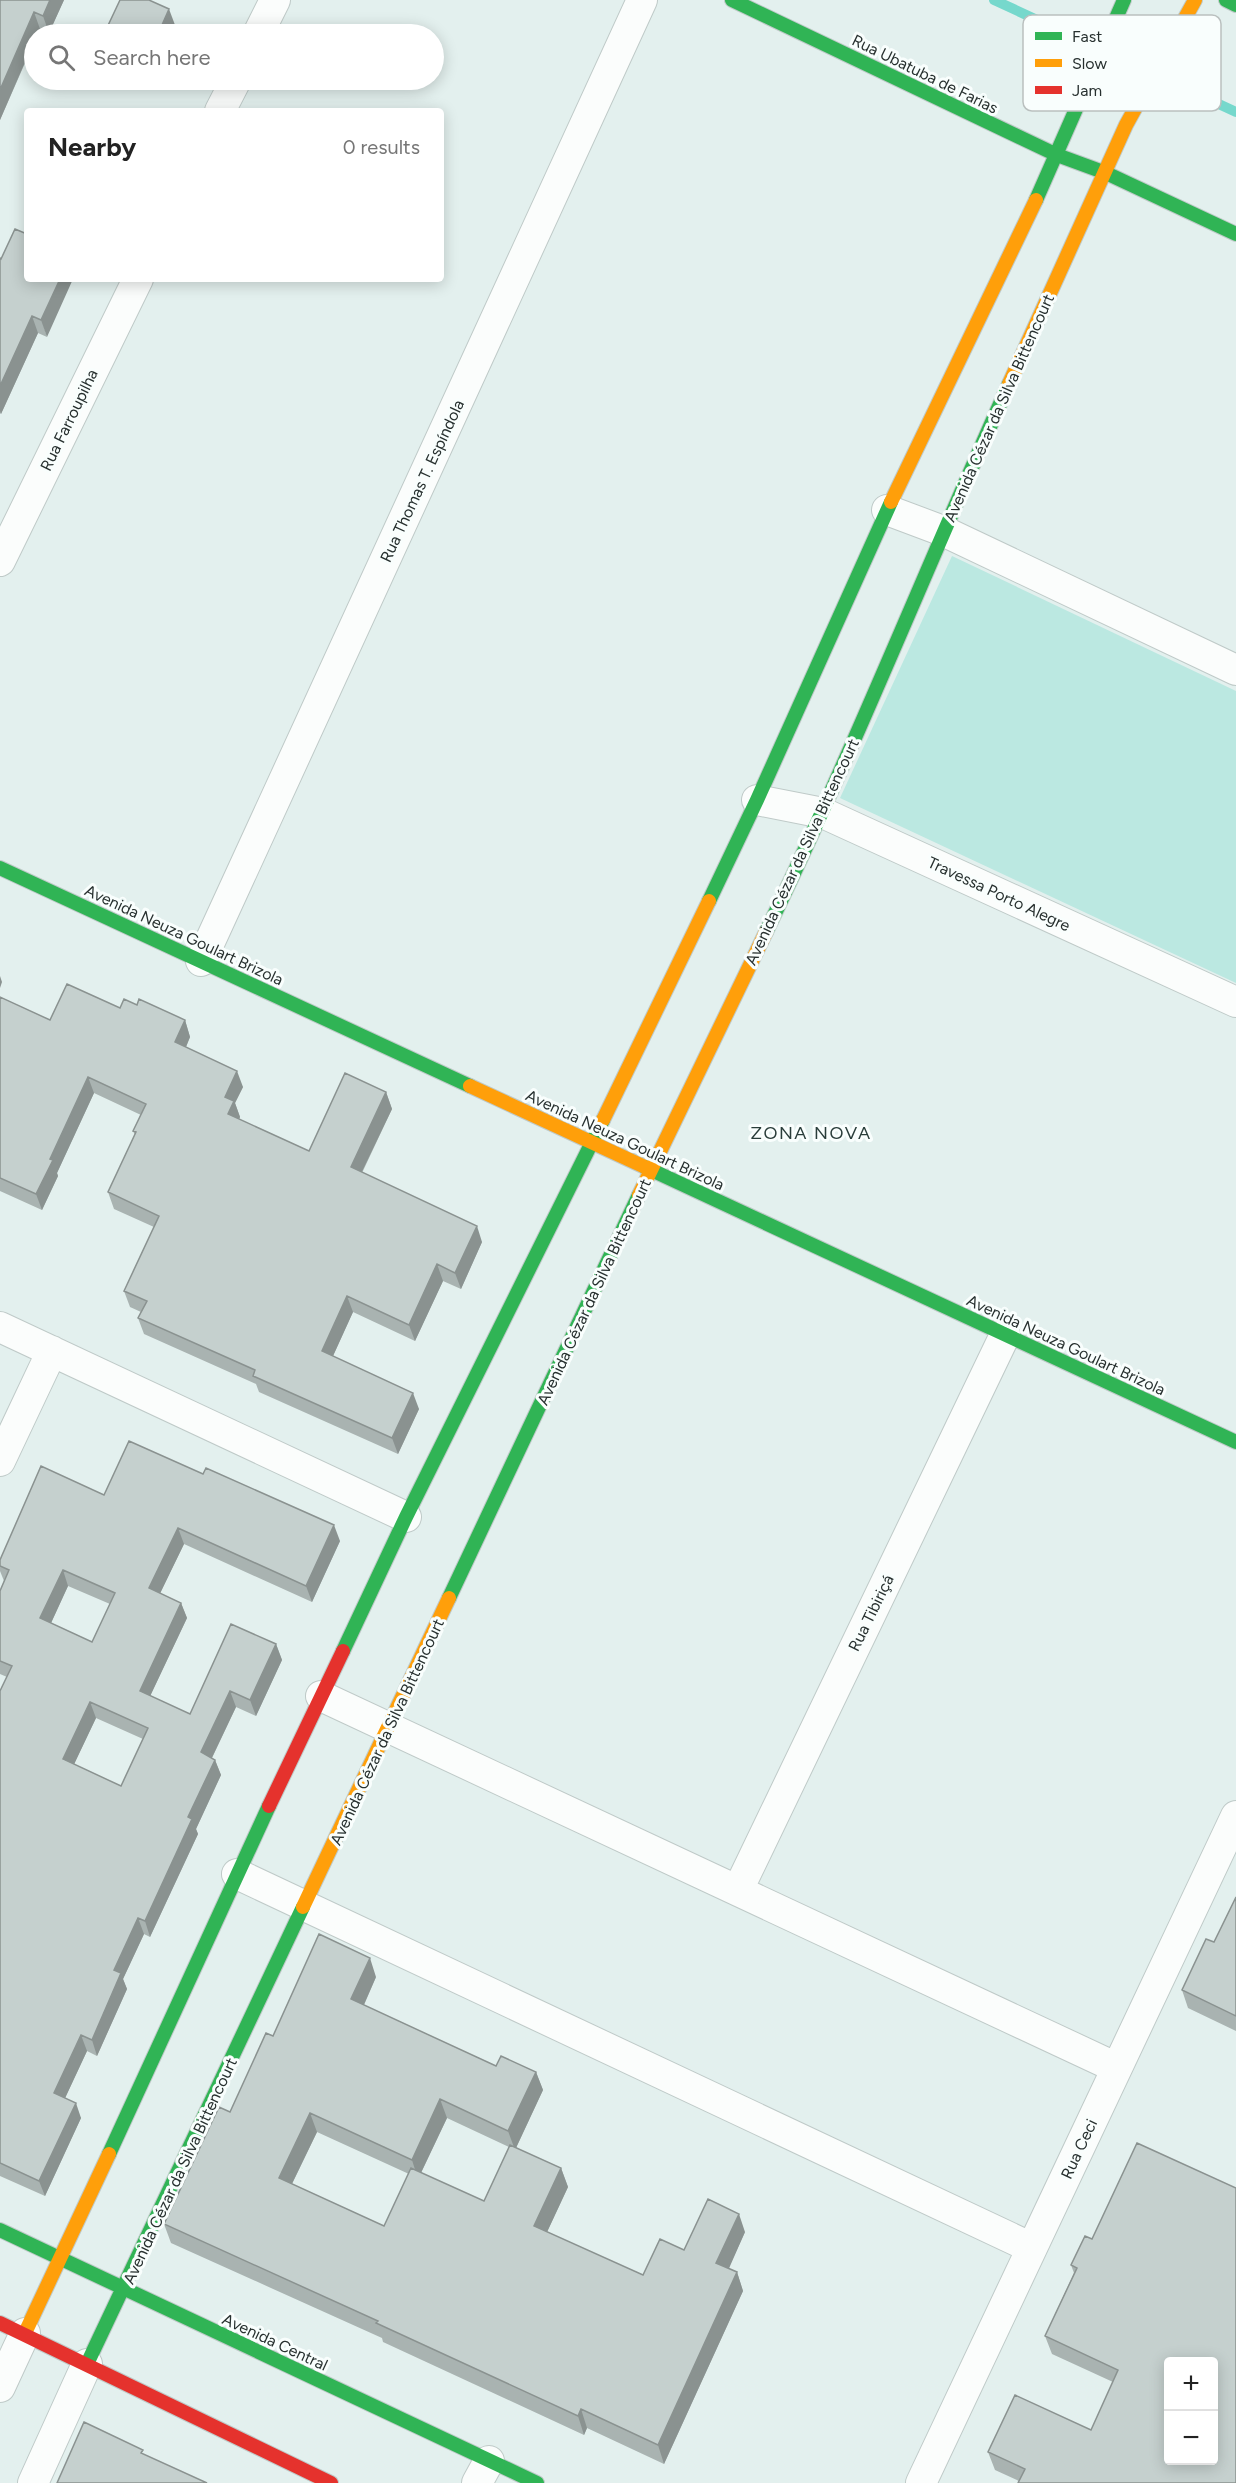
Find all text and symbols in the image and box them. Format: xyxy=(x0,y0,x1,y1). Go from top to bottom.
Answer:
legend xyxy=(1023,15,1221,111)
search box xyxy=(24,24,444,90)
text: Fast xyxy=(1072,27,1102,46)
street label: Rua Ubatuba de Farias xyxy=(849,30,1001,118)
icon: search xyxy=(45,41,78,74)
text: Search here xyxy=(93,44,211,71)
text: Slow xyxy=(1072,54,1107,73)
text: Jam xyxy=(1072,81,1102,100)
text: Nearby xyxy=(48,131,136,163)
text: 0 results xyxy=(343,135,420,159)
street label: Avenida Cézar da Silva Bittencourt xyxy=(940,291,1058,525)
street label: Rua Farroupilha xyxy=(36,366,102,474)
street label: Rua Thomas T. Espíndola xyxy=(376,397,468,565)
street label: Avenida Cézar da Silva Bittencourt xyxy=(741,736,863,968)
street label: Travessa Porto Alegre xyxy=(925,853,1074,935)
street label: Avenida Neuza Goulart Brizola xyxy=(82,881,286,989)
street label: Avenida Neuza Goulart Brizola xyxy=(523,1086,727,1194)
district label: ZONA NOVA xyxy=(750,1122,872,1144)
street label: Avenida Cézar da Silva Bittencourt xyxy=(533,1176,655,1408)
street label: Avenida Neuza Goulart Brizola xyxy=(964,1291,1168,1399)
street label: Rua Tibiriçá xyxy=(844,1572,898,1654)
street label: Avenida Cézar da Silva Bittencourt xyxy=(326,1616,448,1848)
street label: Avenida Cézar da Silva Bittencourt xyxy=(119,2055,241,2287)
street label: Rua Ceci xyxy=(1057,2116,1101,2182)
street label: Avenida Central xyxy=(219,2309,331,2375)
map controls xyxy=(1164,2357,1218,2465)
button: + xyxy=(1164,2357,1218,2411)
button: − xyxy=(1164,2411,1218,2465)

